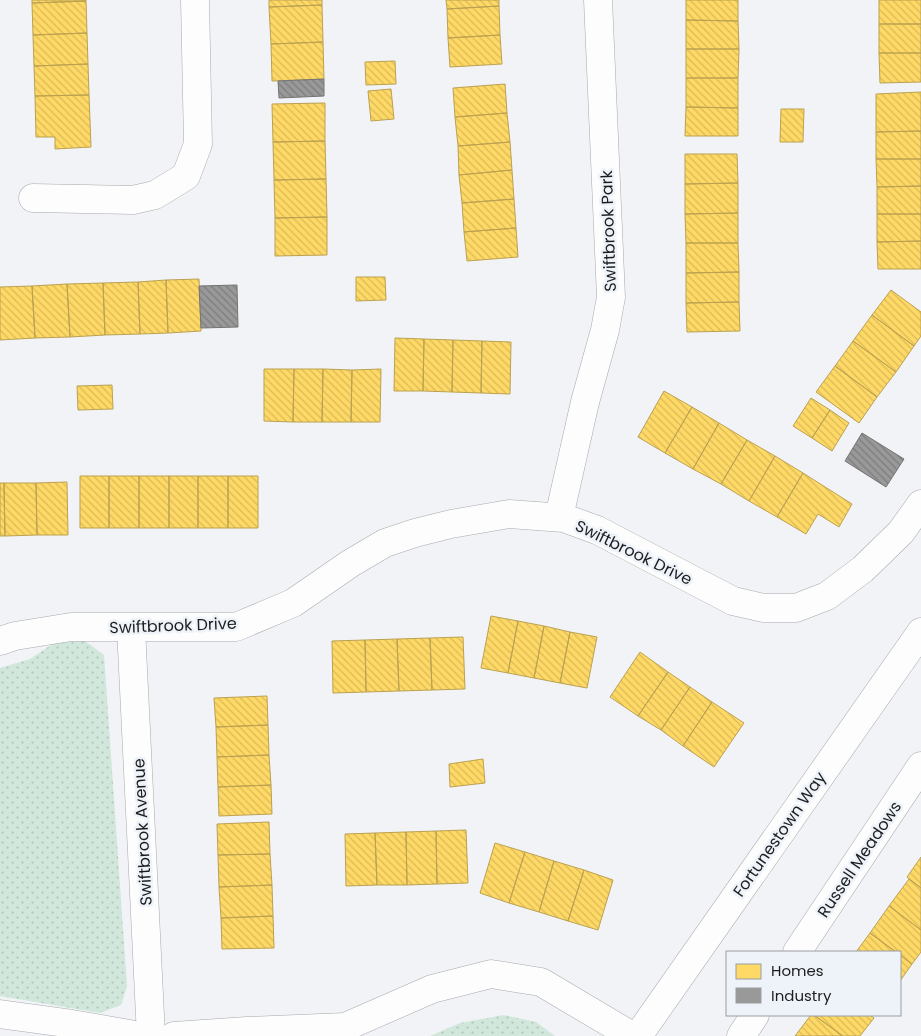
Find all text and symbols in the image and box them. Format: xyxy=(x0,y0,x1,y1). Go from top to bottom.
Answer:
street label: Swiftbrook Park xyxy=(595,169,622,292)
street label: Swiftbrook Drive xyxy=(571,514,696,591)
street label: Swiftbrook Drive xyxy=(109,612,237,639)
street label: Swiftbrook Avenue xyxy=(127,758,158,906)
street label: Fortunestown Way xyxy=(728,767,831,901)
street label: Russell Meadows xyxy=(812,797,907,922)
legend xyxy=(726,951,901,1016)
text: Homes xyxy=(771,960,824,981)
text: Industry xyxy=(771,985,832,1006)

